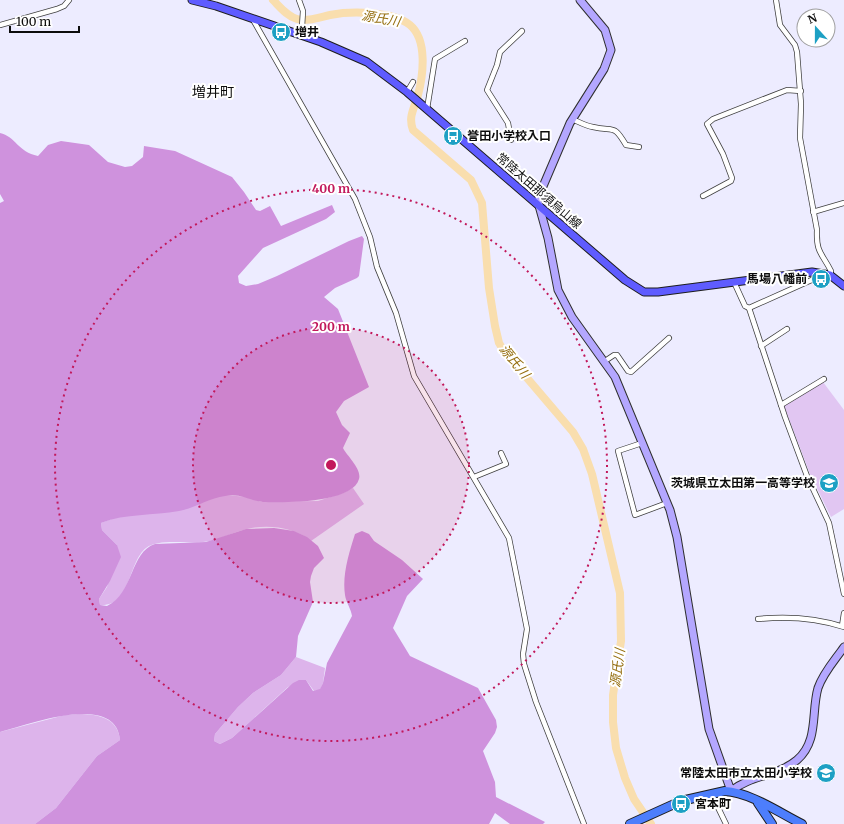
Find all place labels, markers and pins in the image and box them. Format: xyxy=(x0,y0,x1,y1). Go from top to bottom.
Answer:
bus stop icon: 増井 xyxy=(270,21,292,43)
place label: 増井 xyxy=(295,24,319,39)
bus stop icon: 誉田小学校入口 xyxy=(442,125,464,147)
place label: 誉田小学校入口 xyxy=(467,128,551,143)
bus stop icon: 馬場八幡前 xyxy=(810,268,832,290)
place label: 馬場八幡前 xyxy=(747,271,807,286)
centre of rings xyxy=(324,458,338,472)
school or university icon: 茨城県立太田第一高等学校 xyxy=(818,472,840,494)
place label: 茨城県立太田第一高等学校 xyxy=(671,475,815,490)
school or university icon: 常陸太田市立太田小学校 xyxy=(815,762,837,784)
place label: 常陸太田市立太田小学校 xyxy=(680,765,812,780)
bus stop icon: 宮本町 xyxy=(670,793,692,815)
place label: 宮本町 xyxy=(695,796,731,811)

